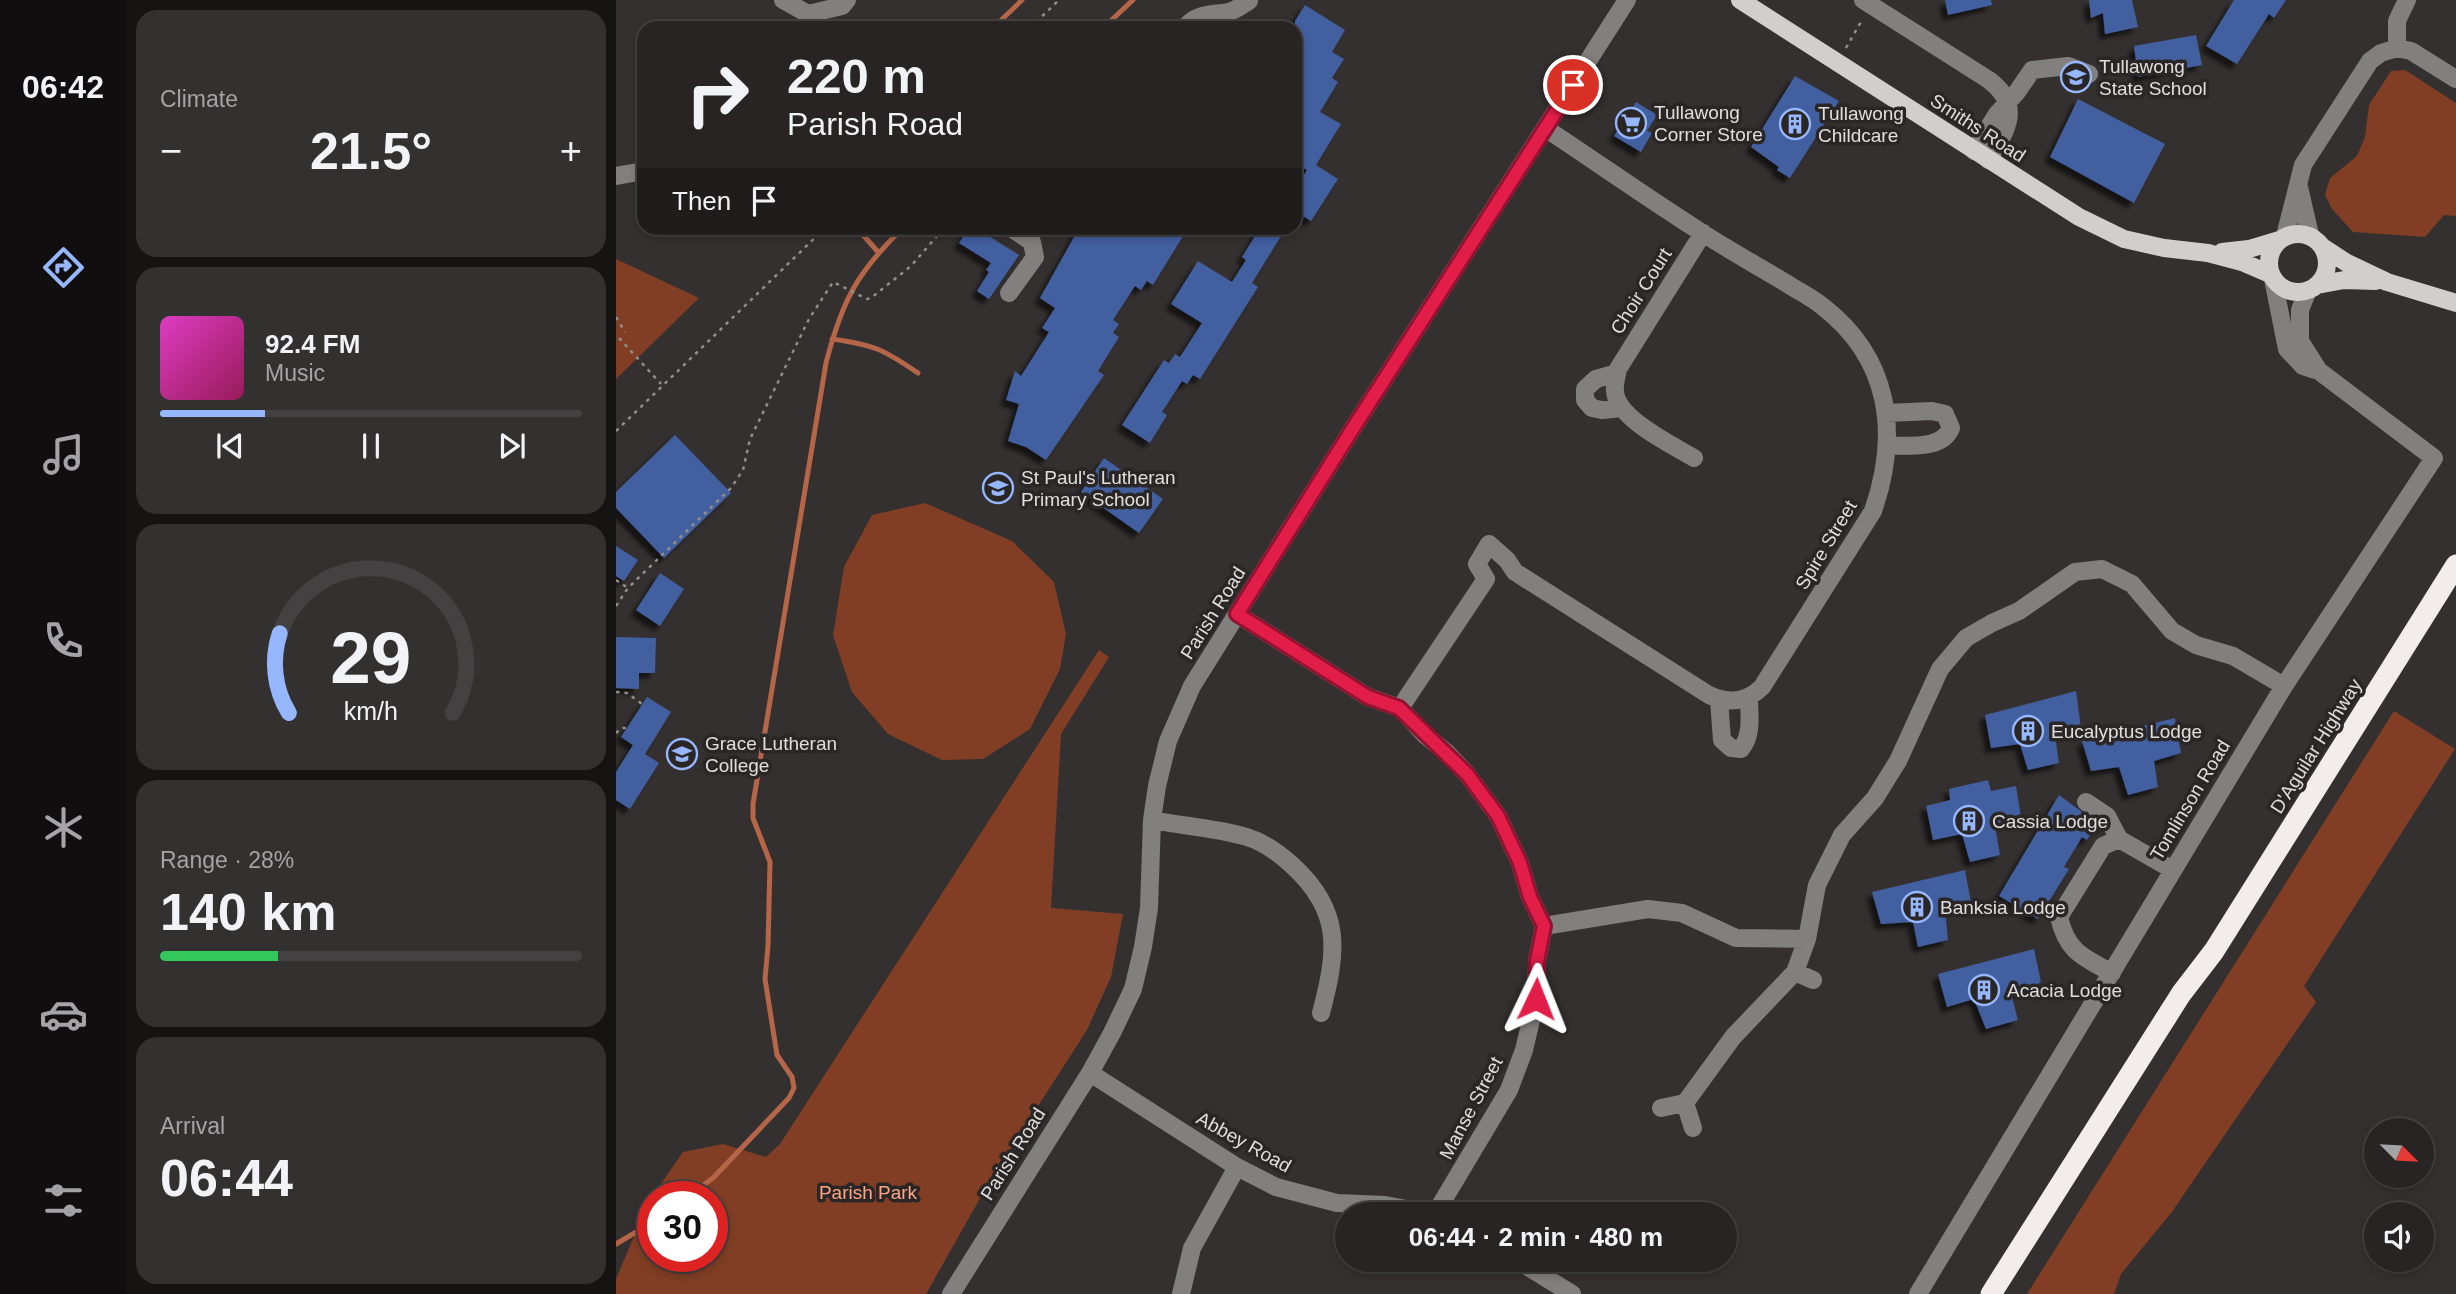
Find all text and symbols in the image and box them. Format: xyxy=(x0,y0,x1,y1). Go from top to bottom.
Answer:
icon: right xyxy=(672,49,763,140)
text: 220 m xyxy=(787,49,926,103)
pin xyxy=(1543,55,1603,115)
place label: Tullawong State School xyxy=(2099,56,2207,99)
school or university icon: Tullawong State School xyxy=(2059,60,2093,94)
icon: arrive xyxy=(1554,66,1592,104)
text: 06:42 xyxy=(22,69,104,105)
text: Climate xyxy=(160,86,238,112)
street label: Smiths Road xyxy=(1927,90,2029,166)
place label: Tullawong Corner Store xyxy=(1654,102,1763,145)
place label: Tullawong Childcare xyxy=(1818,103,1904,146)
text: Parish Road xyxy=(787,106,963,142)
supermarket icon: Tullawong Corner Store xyxy=(1614,106,1648,140)
building icon: Tullawong Childcare xyxy=(1778,107,1812,141)
text: 21.5° xyxy=(310,122,432,180)
text: − xyxy=(160,130,182,172)
text: + xyxy=(560,130,582,172)
icon: arrive xyxy=(745,182,783,220)
text: Then xyxy=(672,186,731,216)
icon: directions xyxy=(39,243,88,292)
street label: Choir Court xyxy=(1606,244,1676,338)
text: 92.4 FM xyxy=(265,329,360,359)
text: Music xyxy=(265,360,325,386)
icon: previous xyxy=(211,427,249,465)
icon: pause xyxy=(352,427,390,465)
icon: next xyxy=(493,427,531,465)
icon: music xyxy=(39,430,88,479)
place label: St Paul's Lutheran Primary School xyxy=(1021,467,1176,510)
school or university icon: St Paul's Lutheran Primary School xyxy=(981,471,1015,505)
street label: Spire Street xyxy=(1791,496,1861,593)
street label: Parish Road xyxy=(1176,563,1250,663)
icon: phone xyxy=(39,616,88,665)
text: 29 xyxy=(331,617,411,698)
street label: D'Aguilar Highway xyxy=(2266,674,2366,817)
text: km/h xyxy=(344,697,398,725)
building icon: Eucalyptus Lodge xyxy=(2011,714,2045,748)
place label: Eucalyptus Lodge xyxy=(2051,721,2202,742)
place label: Grace Lutheran College xyxy=(705,733,837,776)
street label: Tomlinson Road xyxy=(2146,736,2234,864)
school or university icon: Grace Lutheran College xyxy=(665,737,699,771)
icon: climate xyxy=(39,803,88,852)
building icon: Cassia Lodge xyxy=(1952,804,1986,838)
place label: Cassia Lodge xyxy=(1992,811,2108,832)
text: Range · 28% xyxy=(160,847,294,873)
text: 140 km xyxy=(160,883,336,941)
building icon: Banksia Lodge xyxy=(1900,890,1934,924)
place label: Banksia Lodge xyxy=(1940,897,2066,918)
position arrow xyxy=(1499,962,1573,1036)
building icon: Acacia Lodge xyxy=(1967,973,2001,1007)
place label: Acacia Lodge xyxy=(2007,980,2122,1001)
icon: car xyxy=(39,990,88,1039)
street label: Manse Street xyxy=(1435,1053,1507,1163)
street label: Parish Road xyxy=(976,1104,1050,1204)
street label: Abbey Road xyxy=(1193,1107,1295,1177)
text: Arrival xyxy=(160,1113,225,1139)
north arrow xyxy=(2364,1118,2434,1188)
map controls xyxy=(2364,1118,2434,1272)
text: 06:44 xyxy=(160,1149,293,1207)
icon: filters xyxy=(39,1176,88,1225)
speed limit sign: 30 xyxy=(637,1181,728,1272)
park label: Parish Park xyxy=(819,1182,918,1203)
button: sound xyxy=(2364,1202,2434,1272)
text: 06:44 · 2 min · 480 m xyxy=(1409,1222,1663,1252)

